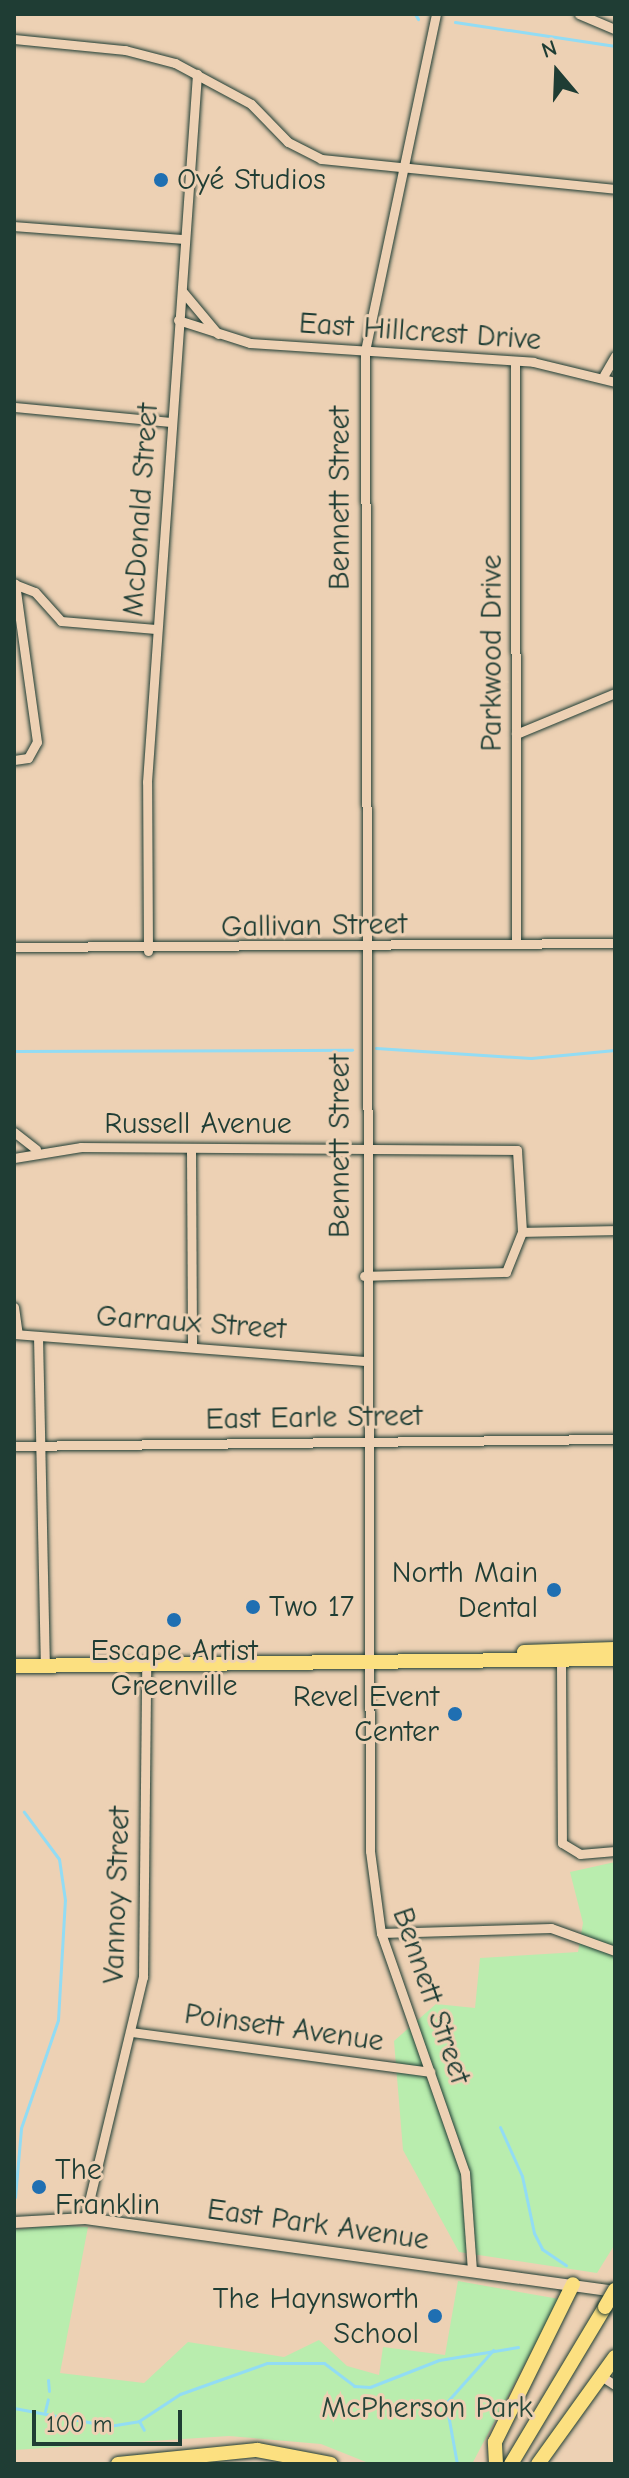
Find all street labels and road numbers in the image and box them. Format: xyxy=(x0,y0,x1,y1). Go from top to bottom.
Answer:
street label: East Hillcrest Drive xyxy=(298,306,542,358)
street label: McDonald Street xyxy=(116,402,166,618)
street label: Bennett Street xyxy=(322,406,358,590)
street label: Parkwood Drive xyxy=(474,554,510,752)
street label: Gallivan Street xyxy=(221,906,407,946)
street label: Bennett Street xyxy=(322,1054,358,1238)
street label: Russell Avenue xyxy=(104,1106,292,1142)
street label: Garraux Street xyxy=(95,1298,287,1348)
street label: East Earle Street xyxy=(205,1398,423,1438)
street label: Vannoy Street xyxy=(96,1806,138,1984)
street label: Bennett Street xyxy=(384,1903,478,2089)
street label: Poinsett Avenue xyxy=(182,1996,386,2060)
street label: East Park Avenue xyxy=(205,2192,431,2258)

